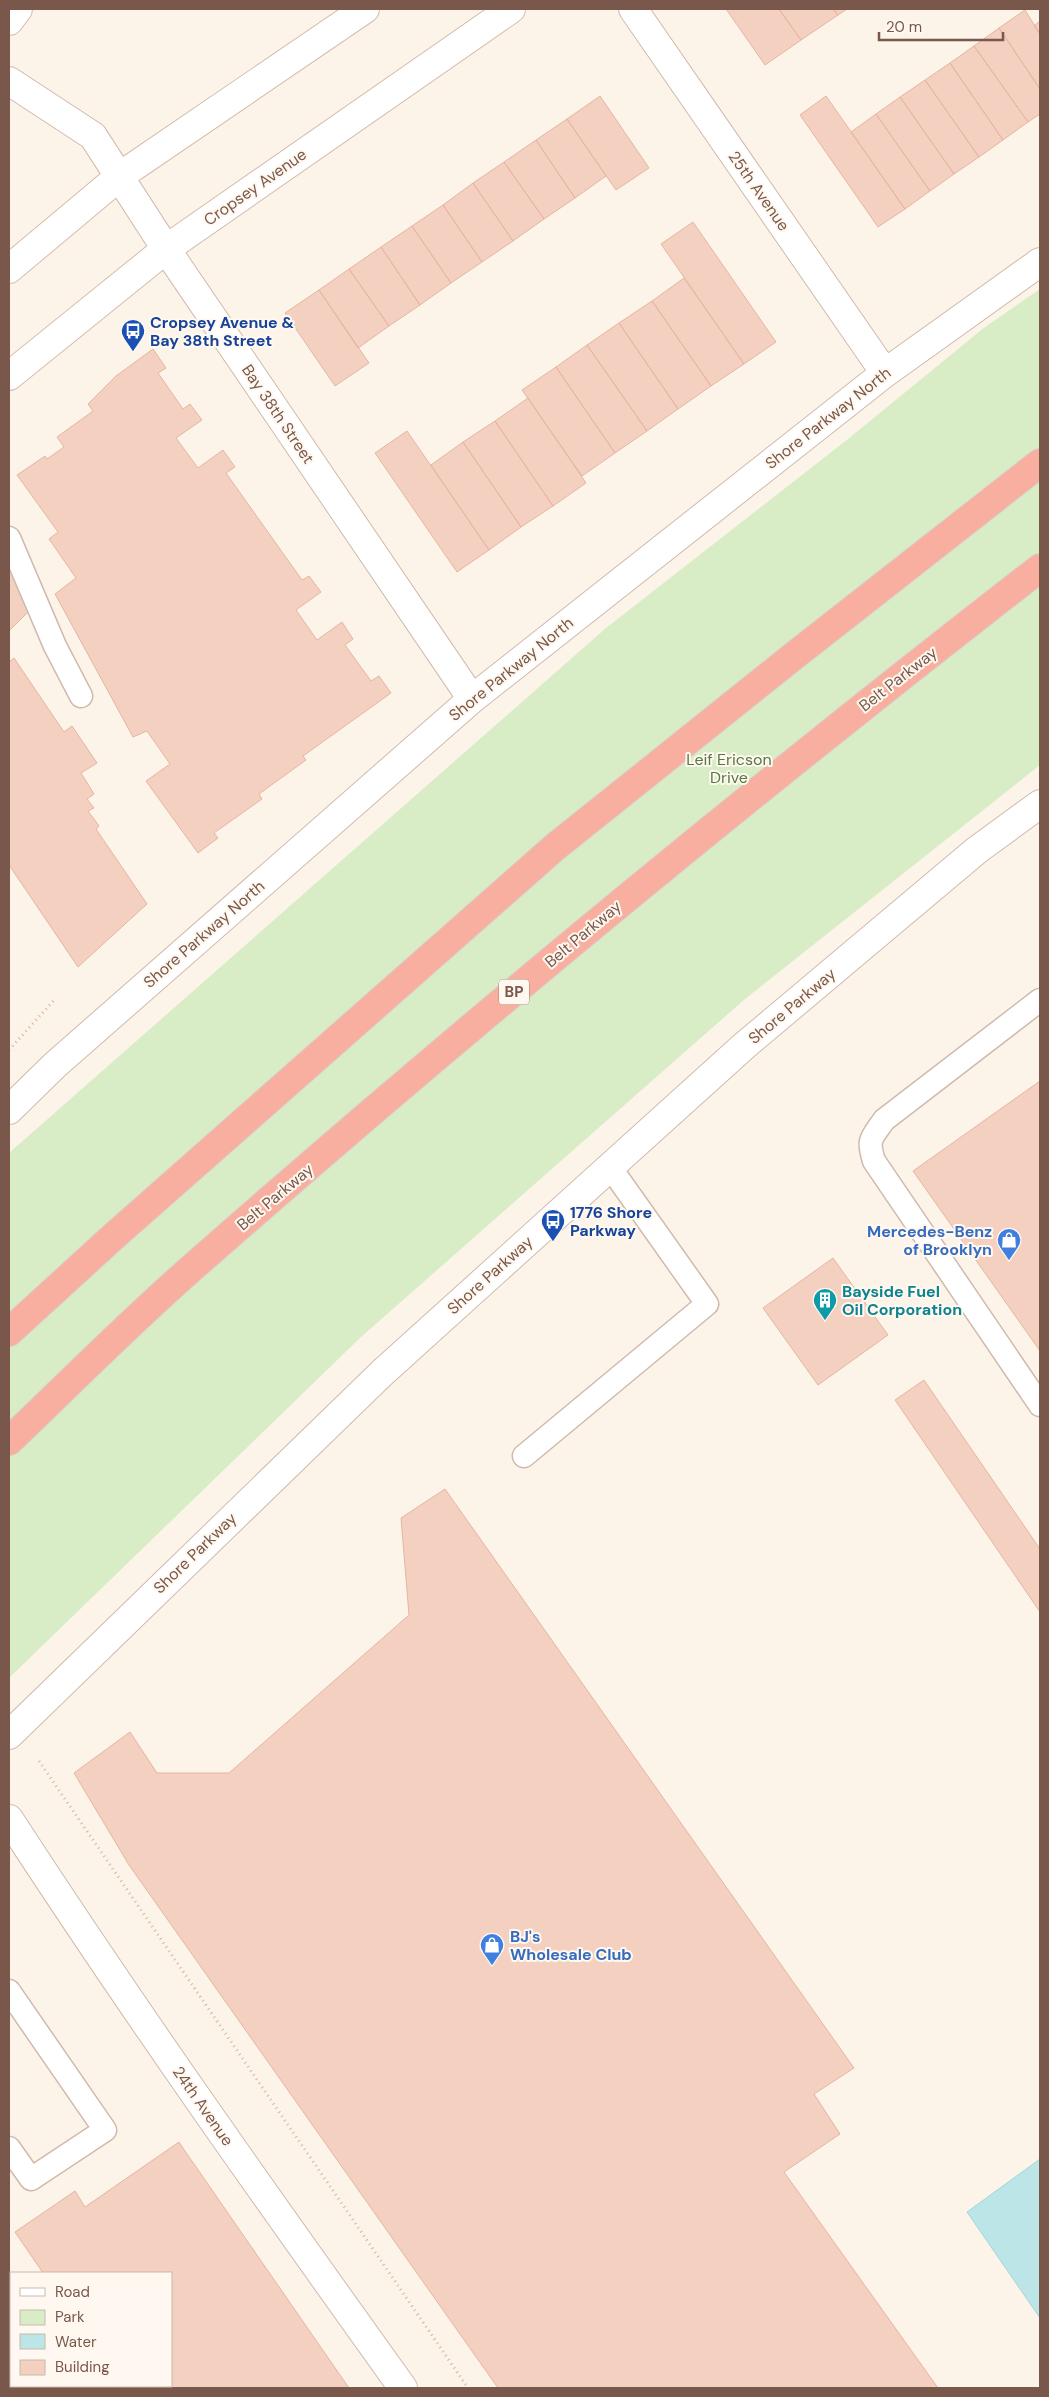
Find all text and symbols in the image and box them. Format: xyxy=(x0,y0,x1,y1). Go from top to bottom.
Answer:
scale bar xyxy=(879,10,1003,42)
text: 20 m xyxy=(886,17,922,37)
street label: Cropsey Avenue xyxy=(199,144,311,230)
street label: 25th Avenue xyxy=(724,147,794,235)
place label: Cropsey Avenue & Bay 38th Street xyxy=(150,312,295,351)
bus stop icon: Cropsey Avenue & Bay 38th Street xyxy=(120,318,146,352)
street label: Bay 38th Street xyxy=(237,360,319,468)
street label: Shore Parkway North xyxy=(761,362,895,474)
street label: Shore Parkway North xyxy=(445,612,577,726)
street label: Belt Parkway xyxy=(855,642,941,716)
park label: Leif Ericson Drive xyxy=(686,749,772,788)
street label: Shore Parkway North xyxy=(139,876,269,992)
street label: Belt Parkway xyxy=(540,896,626,972)
street label: Shore Parkway xyxy=(744,963,840,1049)
road number: BP xyxy=(499,980,529,1004)
street label: Belt Parkway xyxy=(232,1159,318,1235)
place label: 1776 Shore Parkway xyxy=(570,1202,652,1241)
bus stop icon: 1776 Shore Parkway xyxy=(540,1208,566,1242)
place label: Mercedes-Benz of Brooklyn xyxy=(867,1221,992,1260)
shop icon: Mercedes-Benz of Brooklyn xyxy=(996,1227,1022,1261)
street label: Shore Parkway xyxy=(443,1231,537,1319)
place label: Bayside Fuel Oil Corporation xyxy=(842,1281,962,1320)
building icon: Bayside Fuel Oil Corporation xyxy=(812,1287,838,1321)
street label: Shore Parkway xyxy=(149,1508,241,1598)
place label: BJ's Wholesale Club xyxy=(510,1926,632,1965)
shop icon: BJ's Wholesale Club xyxy=(479,1932,505,1966)
street label: 24th Avenue xyxy=(168,2062,238,2150)
legend xyxy=(10,2272,172,2387)
text: Road xyxy=(55,2282,90,2302)
text: Park xyxy=(55,2307,85,2327)
text: Water xyxy=(55,2332,97,2352)
text: Building xyxy=(55,2357,110,2377)

